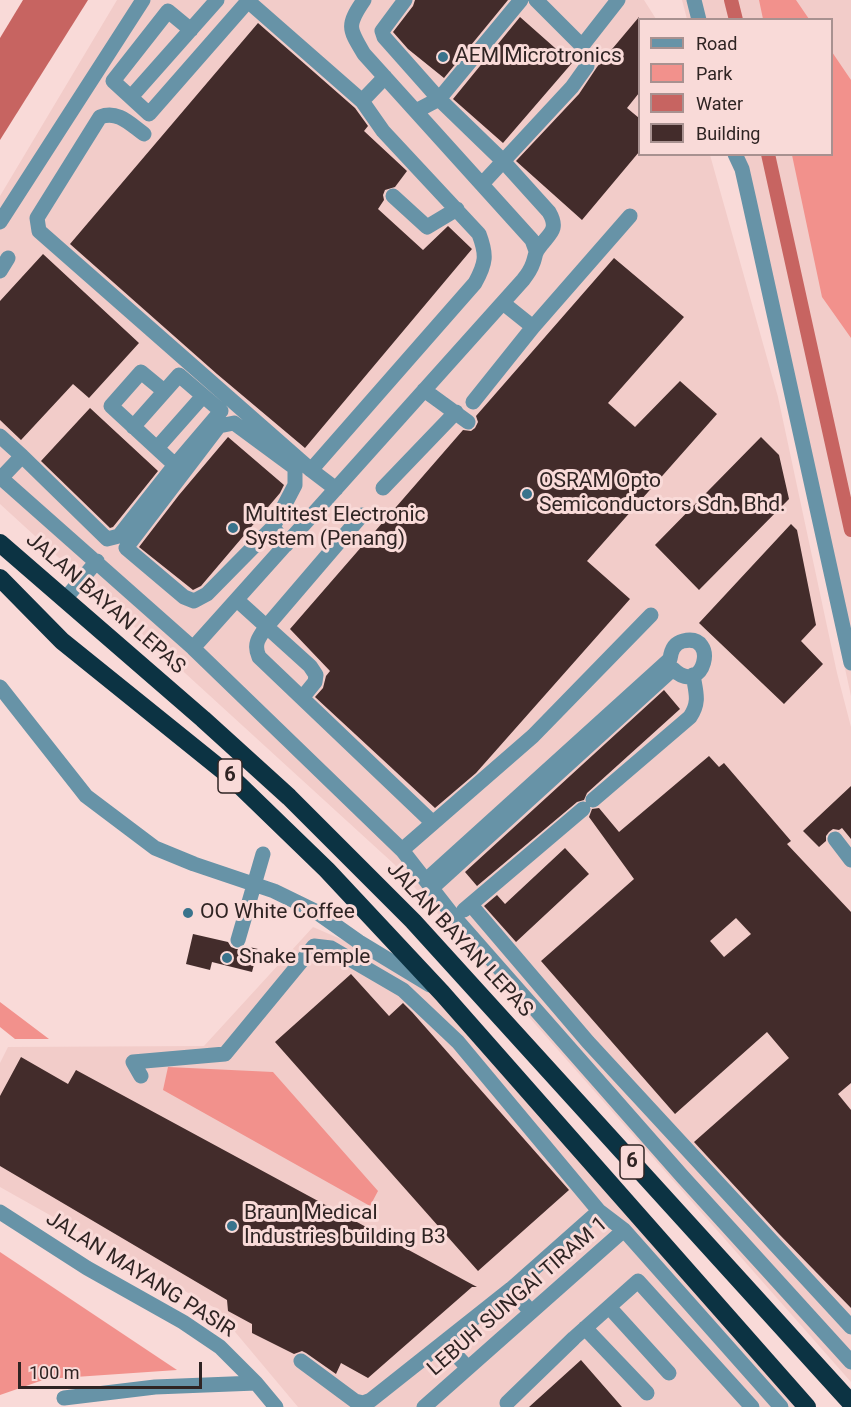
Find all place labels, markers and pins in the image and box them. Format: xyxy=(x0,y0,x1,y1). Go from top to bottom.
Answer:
place label: AEM Microtronics xyxy=(455,44,622,70)
marker: AEM Microtronics xyxy=(436,50,450,64)
place label: OSRAM Opto Semiconductors Sdn. Bhd. xyxy=(539,469,786,519)
marker: OSRAM Opto Semiconductors Sdn. Bhd. xyxy=(520,487,534,501)
place label: Multitest Electronic System (Penang) xyxy=(245,503,426,553)
marker: Multitest Electronic System (Penang) xyxy=(226,521,240,535)
place label: OO White Coffee xyxy=(200,900,355,926)
marker: OO White Coffee xyxy=(181,906,195,920)
place label: Snake Temple xyxy=(239,945,370,971)
marker: Snake Temple xyxy=(220,951,234,965)
place label: Braun Medical Industries building B3 xyxy=(244,1201,446,1251)
marker: Braun Medical Industries building B3 xyxy=(225,1219,239,1233)

